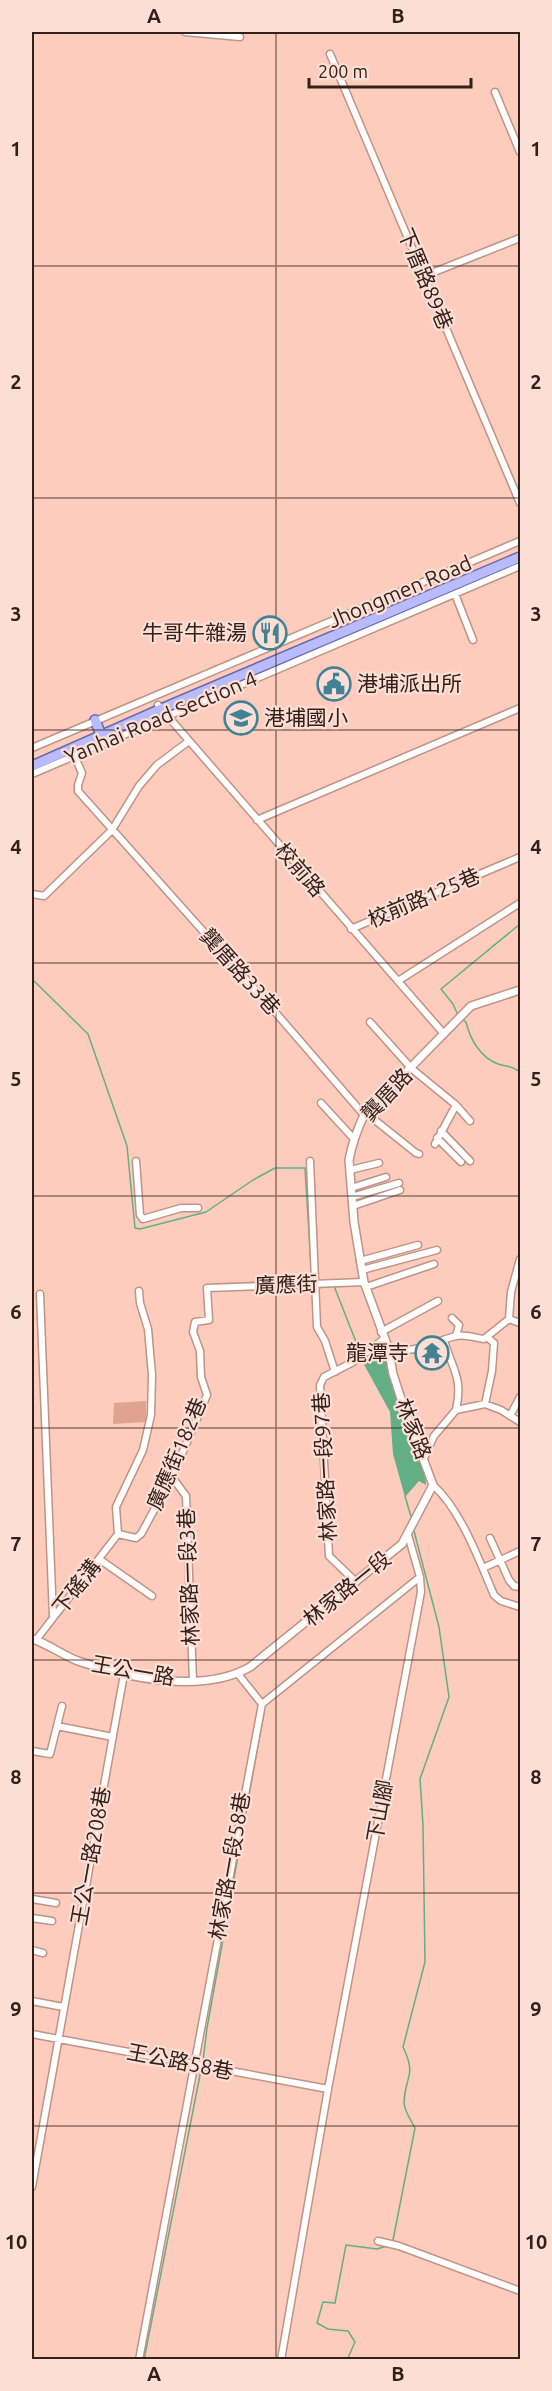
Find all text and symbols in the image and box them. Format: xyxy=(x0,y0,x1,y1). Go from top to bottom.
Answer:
text: A xyxy=(147,4,161,27)
text: B xyxy=(391,4,405,27)
scale bar xyxy=(309,51,471,89)
text: 200 m xyxy=(318,61,368,81)
text: 1 xyxy=(10,137,22,160)
text: 1 xyxy=(530,137,542,160)
street label: 下厝路89巷 xyxy=(394,224,458,333)
text: 2 xyxy=(10,370,22,393)
text: 2 xyxy=(530,370,542,393)
street label: Jhongmen Road xyxy=(324,550,475,632)
text: 3 xyxy=(10,602,22,625)
text: 3 xyxy=(530,602,542,625)
restaurant icon: 牛哥牛雜湯 xyxy=(252,615,288,651)
place label: 牛哥牛雜湯 xyxy=(142,620,247,644)
street label: Yanhai Road Section 4 xyxy=(61,666,260,769)
public building icon: 港埔派出所 xyxy=(316,666,352,702)
place label: 港埔派出所 xyxy=(357,671,462,695)
school or university icon: 港埔國小 xyxy=(223,700,259,736)
place label: 港埔國小 xyxy=(264,705,348,729)
text: 4 xyxy=(10,835,22,858)
text: 4 xyxy=(530,835,542,858)
street label: 校前路 xyxy=(271,838,330,901)
street label: 校前路125巷 xyxy=(364,863,483,931)
street label: 龔厝路33巷 xyxy=(196,923,286,1019)
street label: 龔厝路 xyxy=(356,1063,417,1126)
text: 5 xyxy=(10,1067,22,1090)
text: 5 xyxy=(530,1067,542,1090)
street label: 廣應街 xyxy=(254,1271,318,1297)
text: 6 xyxy=(10,1300,22,1323)
text: 6 xyxy=(530,1300,542,1323)
temple icon: 龍潭寺 xyxy=(414,1335,450,1371)
place label: 龍潭寺 xyxy=(346,1340,409,1364)
street label: 林家路一段97巷 xyxy=(308,1392,340,1542)
street label: 廣應街182巷 xyxy=(142,1394,210,1513)
street label: 林家路 xyxy=(391,1395,436,1462)
street label: 林家路一段3巷 xyxy=(174,1508,202,1646)
text: 7 xyxy=(10,1532,22,1555)
text: 7 xyxy=(530,1532,542,1555)
street label: 林家路一段 xyxy=(298,1546,395,1631)
street label: 下磘溝 xyxy=(47,1554,105,1619)
street label: 王公一路 xyxy=(90,1651,177,1689)
text: 8 xyxy=(10,1765,22,1788)
text: 8 xyxy=(530,1765,542,1788)
street label: 下山腳 xyxy=(362,1778,396,1844)
street label: 王公一路208巷 xyxy=(66,1785,114,1927)
street label: 林家路一段58巷 xyxy=(204,1790,254,1942)
text: 9 xyxy=(10,1997,22,2020)
text: 9 xyxy=(530,1997,542,2020)
street label: 王公路58巷 xyxy=(125,2039,235,2083)
text: 10 xyxy=(5,2230,27,2253)
text: 10 xyxy=(525,2230,547,2253)
text: A xyxy=(147,2362,161,2385)
text: B xyxy=(391,2362,405,2385)

